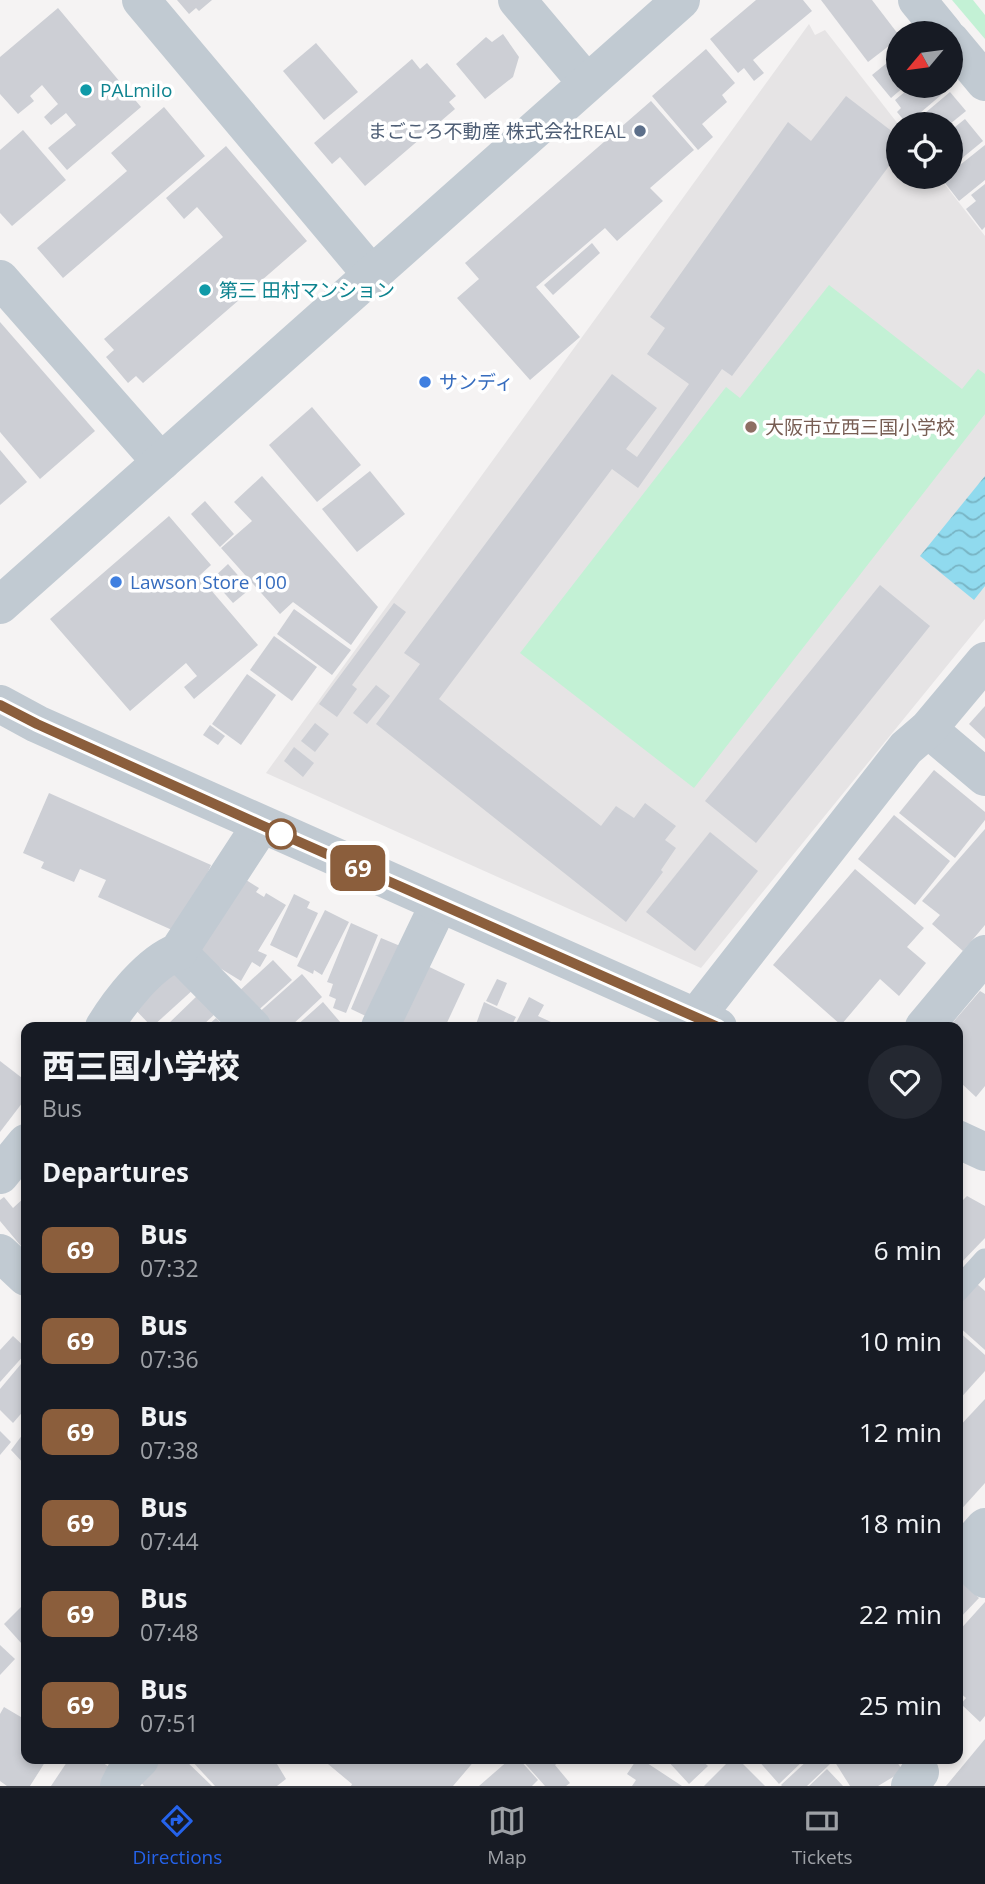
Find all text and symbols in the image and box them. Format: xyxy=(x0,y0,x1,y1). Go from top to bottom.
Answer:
north arrow xyxy=(886,21,962,98)
map controls xyxy=(886,21,963,189)
place label: PALmiIo xyxy=(100,77,172,103)
marker: PALmiIo xyxy=(78,82,94,98)
button: locate xyxy=(886,112,963,189)
place label: まごころ不動産 株式会社REAL xyxy=(368,118,626,144)
marker: まごころ不動産 株式会社REAL xyxy=(632,123,648,139)
place label: 第三 田村マンション xyxy=(219,277,395,303)
marker: 第三 田村マンション xyxy=(197,282,213,298)
place label: サンディ xyxy=(439,369,514,395)
marker: サンディ xyxy=(417,374,433,390)
place label: 大阪市立西三国小学校 xyxy=(765,414,955,440)
marker: 大阪市立西三国小学校 xyxy=(743,419,759,435)
place label: Lawson Store 100 xyxy=(130,569,287,595)
marker: Lawson Store 100 xyxy=(108,574,124,590)
unlabelled marker xyxy=(266,819,296,849)
line badge: 69 xyxy=(326,845,390,891)
text: 69 xyxy=(344,851,372,884)
text: 西三国小学校 xyxy=(42,1043,240,1088)
button: heart xyxy=(868,1045,942,1119)
text: Bus xyxy=(42,1092,82,1124)
text: Departures xyxy=(42,1154,189,1190)
text: Bus xyxy=(140,1216,187,1252)
text: 6 min xyxy=(874,1232,942,1268)
text: 69 xyxy=(67,1233,94,1266)
text: 07:32 xyxy=(140,1252,199,1284)
text: Bus xyxy=(140,1307,187,1343)
text: 10 min xyxy=(859,1323,942,1359)
text: 69 xyxy=(67,1324,94,1357)
text: 07:36 xyxy=(140,1343,199,1375)
text: Bus xyxy=(140,1398,187,1434)
text: 12 min xyxy=(859,1414,942,1450)
text: 69 xyxy=(67,1415,94,1448)
text: 07:38 xyxy=(140,1434,199,1466)
text: Bus xyxy=(140,1489,187,1525)
text: 18 min xyxy=(859,1505,942,1541)
text: 69 xyxy=(67,1506,94,1539)
text: 07:44 xyxy=(140,1525,199,1557)
text: Bus xyxy=(140,1580,187,1616)
text: 22 min xyxy=(859,1596,942,1632)
text: 69 xyxy=(67,1597,94,1630)
text: 07:48 xyxy=(140,1616,199,1648)
text: Bus xyxy=(140,1671,187,1707)
text: 25 min xyxy=(859,1687,942,1723)
text: 69 xyxy=(67,1688,94,1721)
text: 07:51 xyxy=(140,1707,199,1739)
tab: Directions xyxy=(133,1802,222,1870)
tab: Map xyxy=(487,1802,527,1870)
tab: Tickets xyxy=(792,1802,852,1870)

